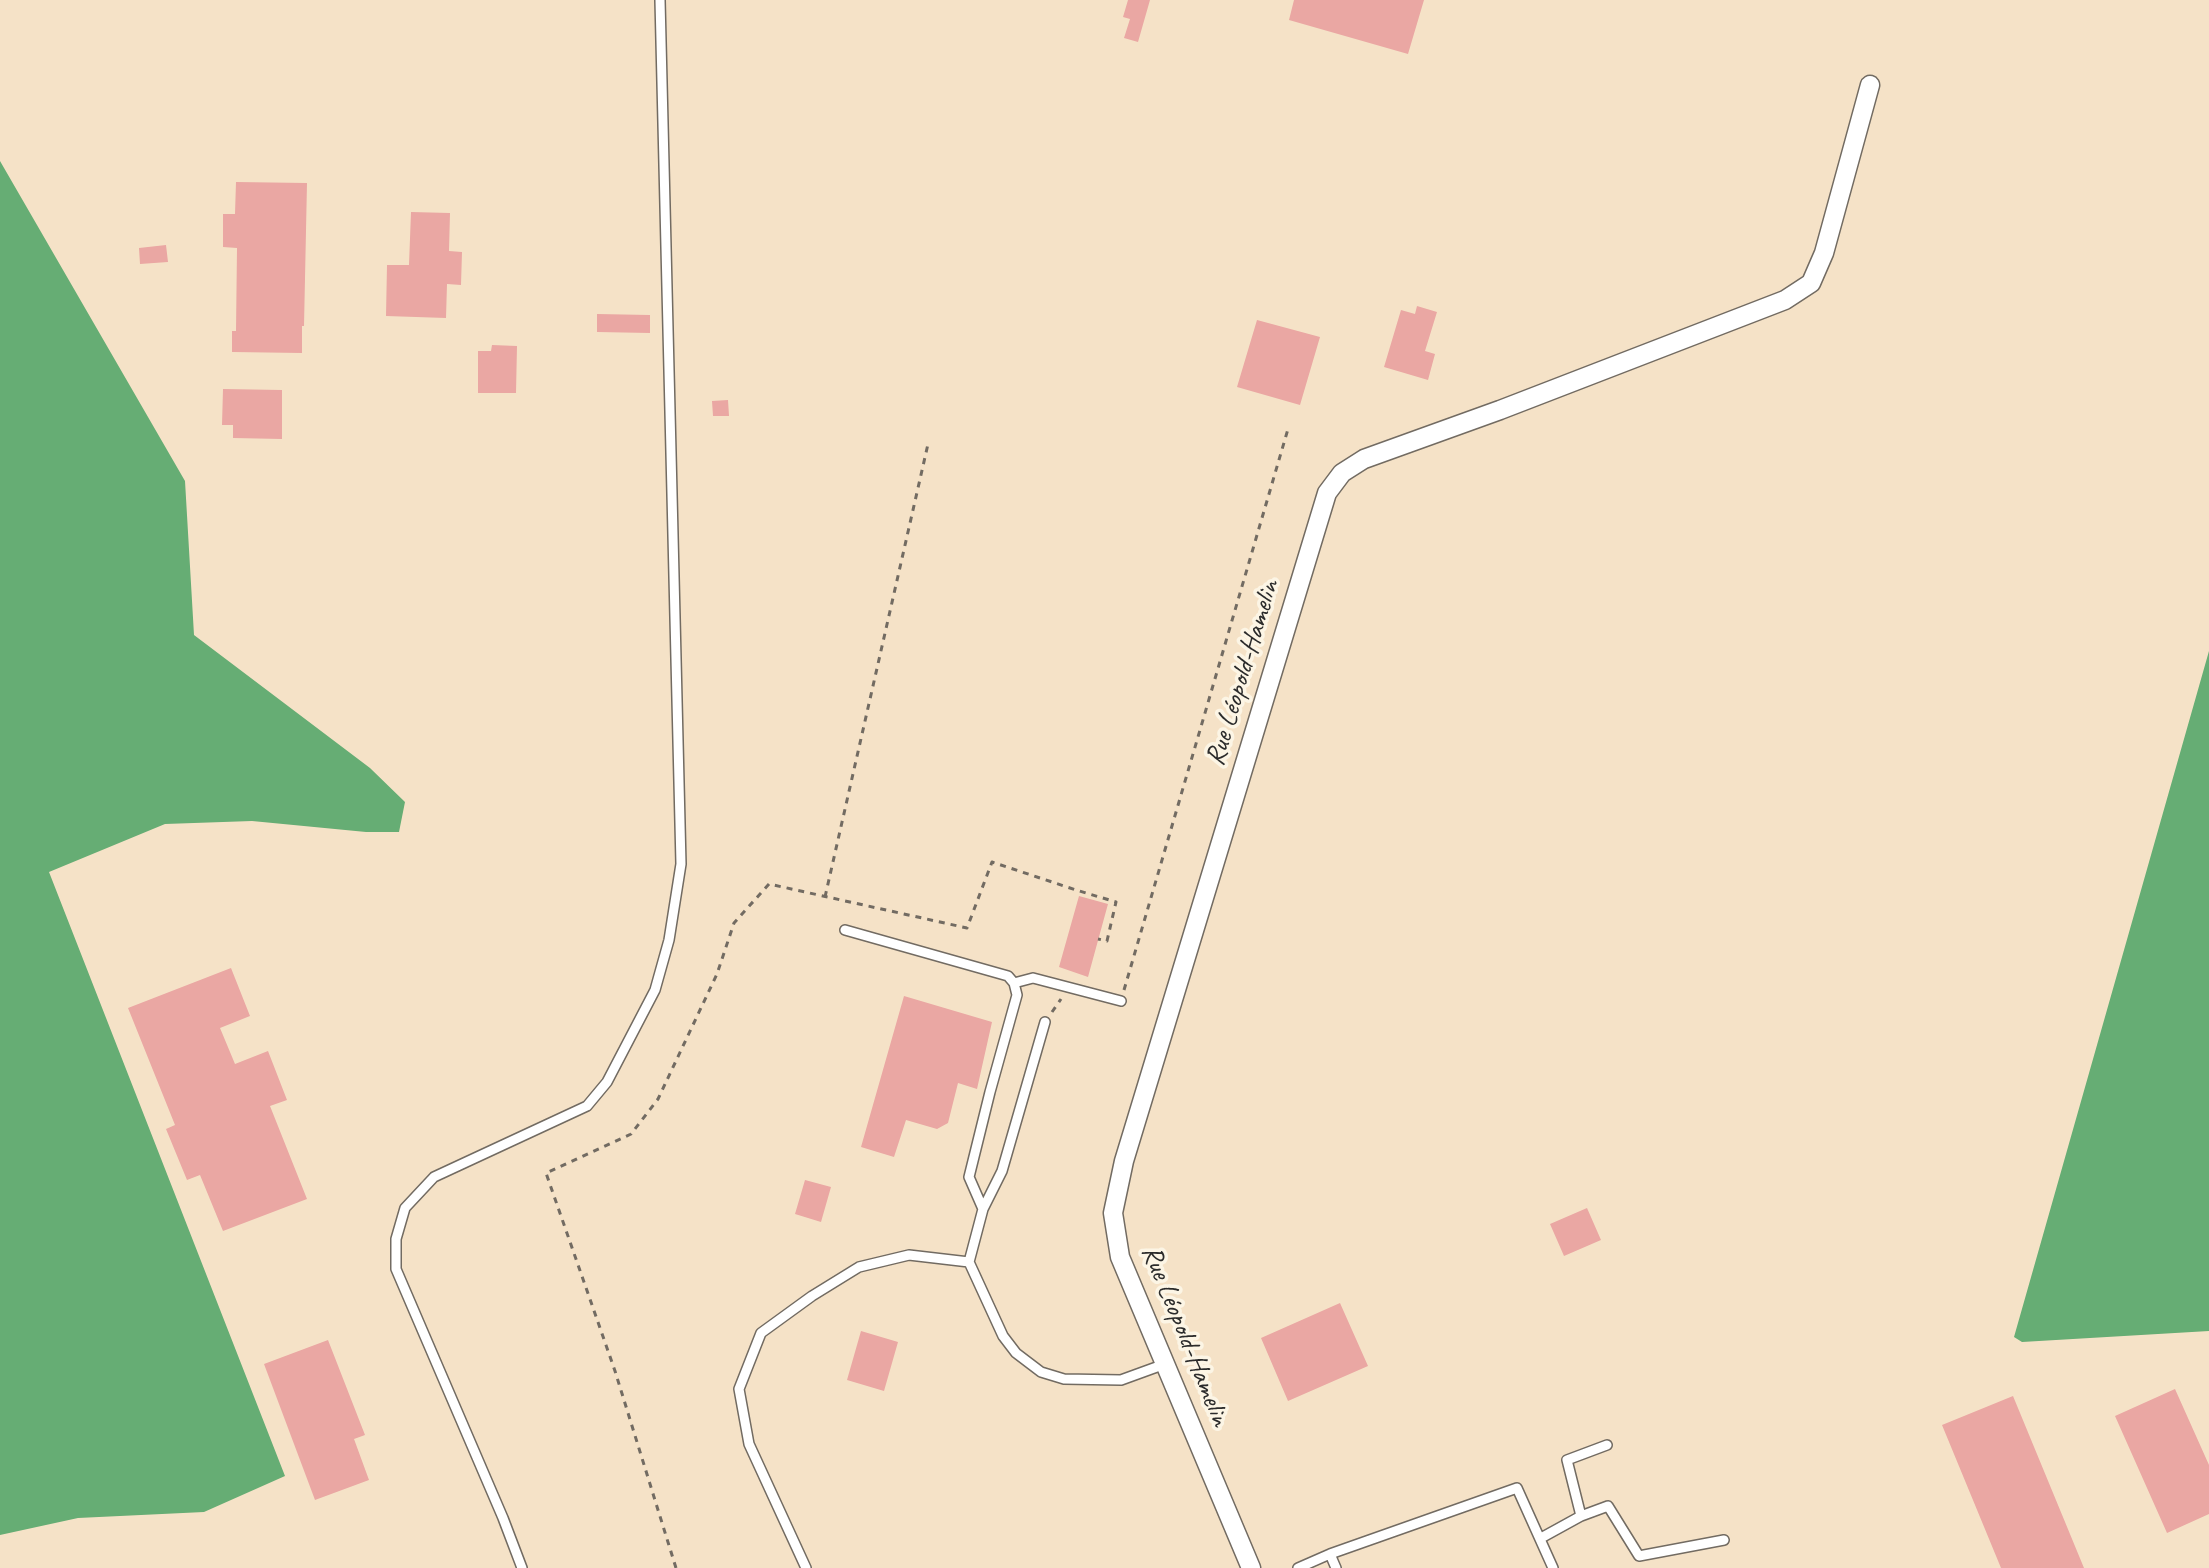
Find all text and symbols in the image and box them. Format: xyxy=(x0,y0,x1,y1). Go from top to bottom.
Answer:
street label: Rue Léopold-Hamelin xyxy=(1199,576,1287,770)
street label: Rue Léopold-Hamelin xyxy=(1133,1241,1237,1431)

